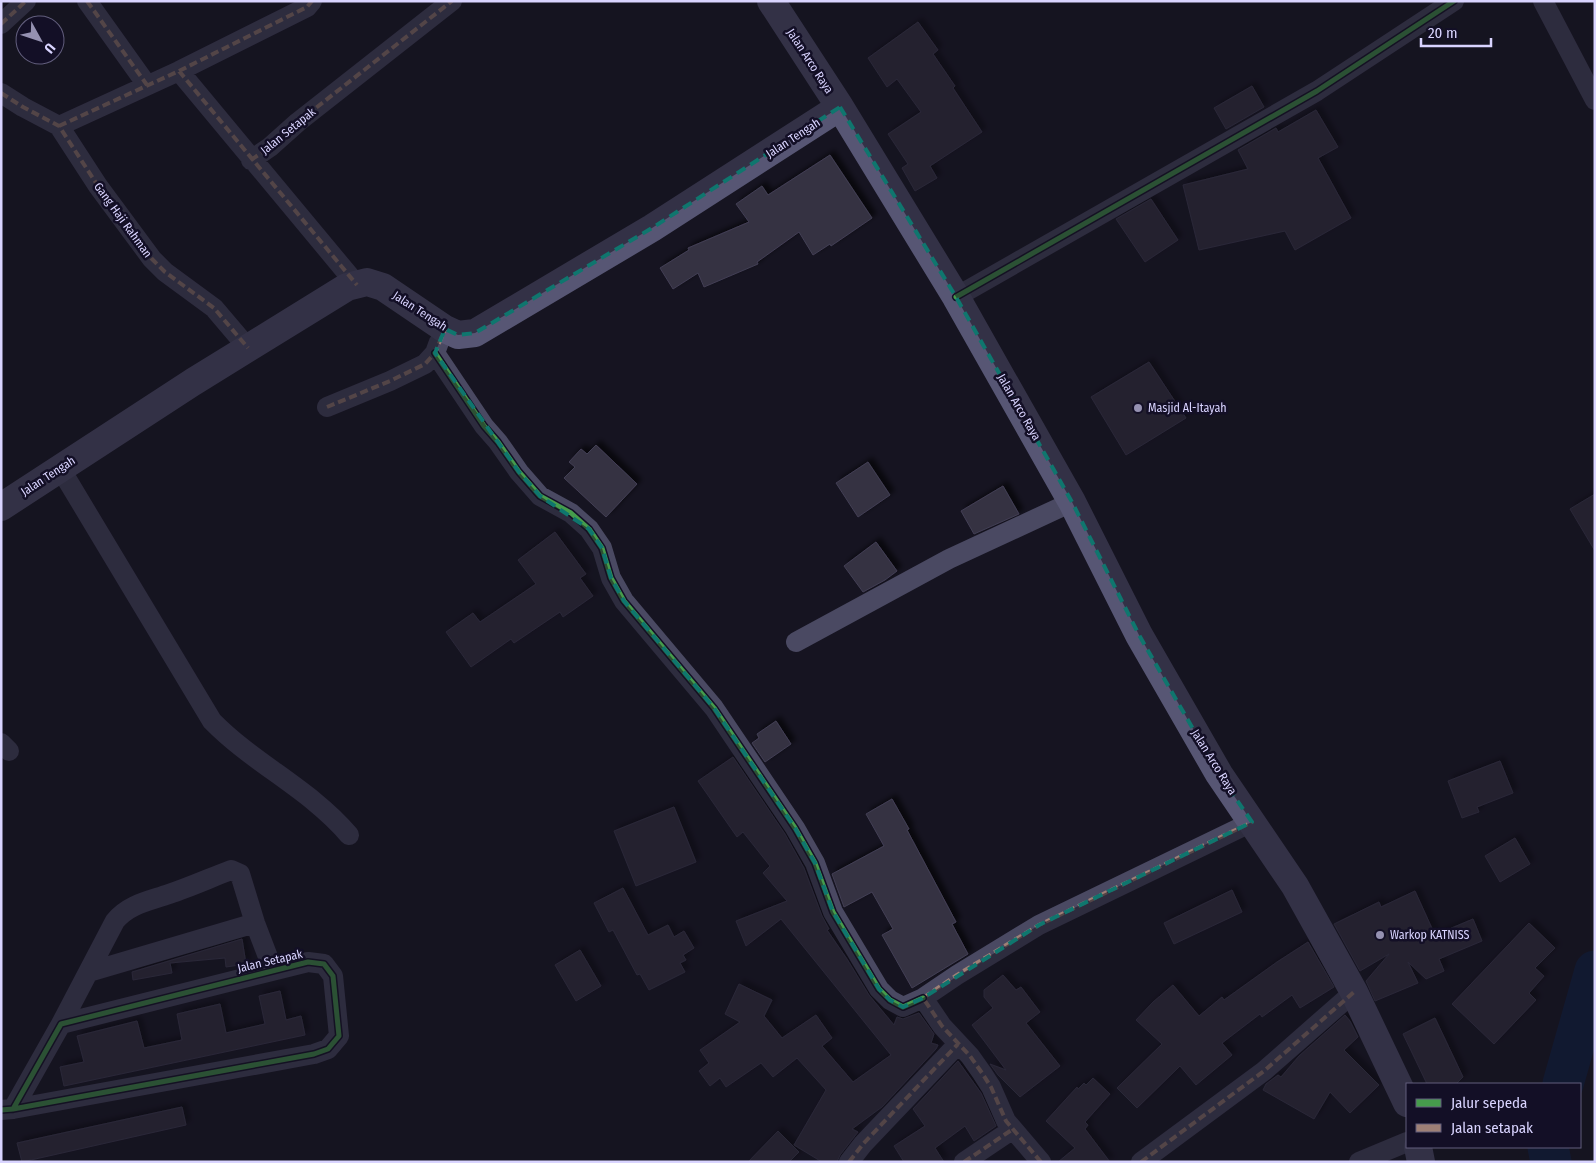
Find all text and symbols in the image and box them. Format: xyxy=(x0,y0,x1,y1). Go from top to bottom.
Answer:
north arrow xyxy=(15,15,65,65)
scale bar xyxy=(1421,15,1491,47)
text: 20 m xyxy=(1428,24,1458,42)
street label: Jalan Arco Raya xyxy=(784,26,836,96)
text: U xyxy=(40,39,59,57)
street label: Jalan Setapak xyxy=(258,104,319,157)
street label: Jalan Tengah xyxy=(763,115,823,161)
street label: Gang Haji Rahman xyxy=(91,180,155,260)
street label: Jalan Tengah xyxy=(390,288,450,334)
street label: Jalan Arco Raya xyxy=(994,371,1044,443)
place label: Masjid Al-Itayah xyxy=(1148,401,1227,415)
marker: Masjid Al-Itayah xyxy=(1132,402,1144,414)
street label: Jalan Tengah xyxy=(18,453,78,499)
street label: Jalan Arco Raya xyxy=(1188,727,1240,797)
place label: Warkop KATNISS xyxy=(1390,928,1470,942)
marker: Warkop KATNISS xyxy=(1374,929,1386,941)
street label: Jalan Setapak xyxy=(236,947,304,975)
legend xyxy=(1406,1083,1581,1148)
text: Jalur sepeda xyxy=(1451,1094,1527,1112)
text: Jalan setapak xyxy=(1451,1119,1533,1137)

